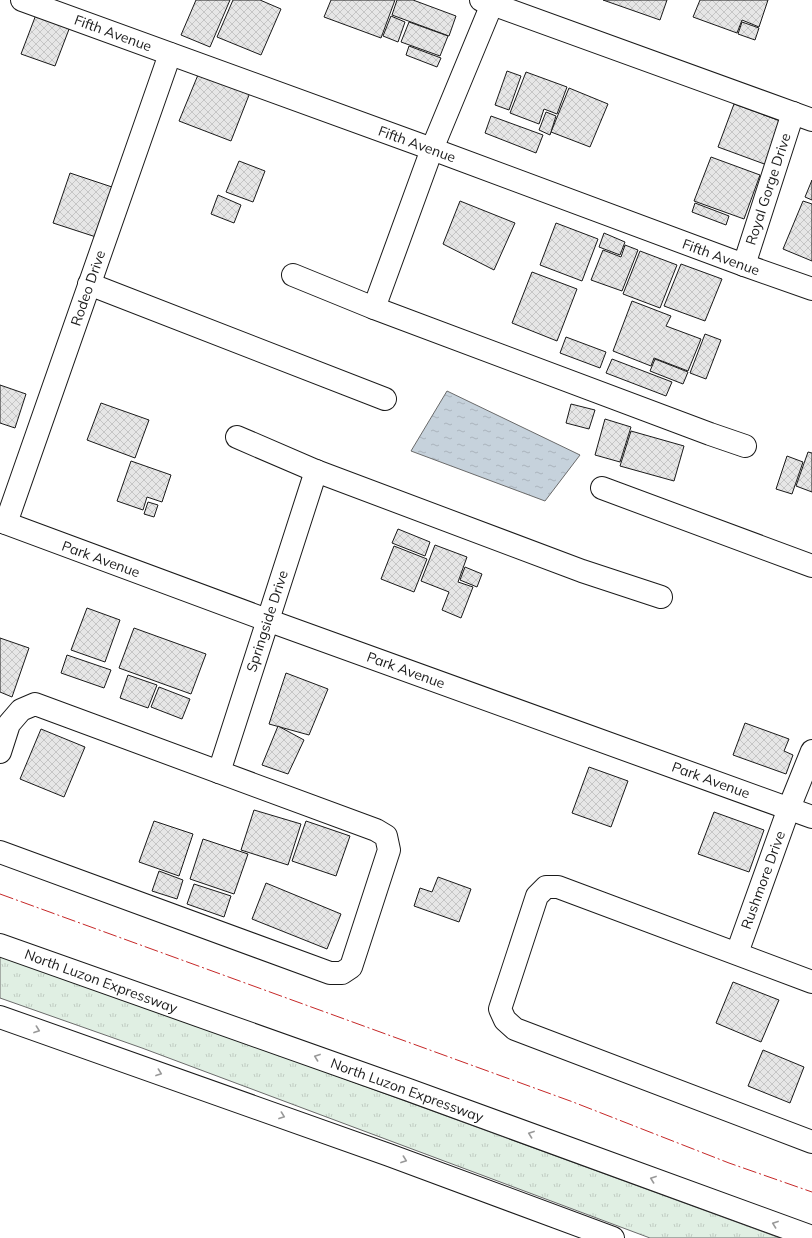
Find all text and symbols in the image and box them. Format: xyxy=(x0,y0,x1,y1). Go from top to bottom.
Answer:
street label: Fifth Avenue xyxy=(72,11,154,55)
street label: Fifth Avenue xyxy=(376,122,458,166)
street label: Royal Gorge Drive xyxy=(741,131,795,247)
street label: Fifth Avenue xyxy=(680,235,762,279)
street label: Rodeo Drive xyxy=(67,248,109,328)
street label: Park Avenue xyxy=(59,537,143,581)
street label: Springside Drive xyxy=(242,568,292,674)
street label: Park Avenue xyxy=(364,648,448,692)
street label: Park Avenue xyxy=(669,758,753,802)
street label: Rushmore Drive xyxy=(737,828,789,932)
street label: North Luzon Expressway xyxy=(22,945,180,1017)
one-way arrow xyxy=(33,1025,40,1033)
one-way arrow xyxy=(313,1054,320,1062)
street label: North Luzon Expressway xyxy=(328,1054,486,1126)
one-way arrow xyxy=(156,1068,163,1077)
one-way arrow xyxy=(278,1112,285,1120)
one-way arrow xyxy=(528,1131,535,1139)
one-way arrow xyxy=(401,1156,408,1164)
one-way arrow xyxy=(650,1175,657,1184)
one-way arrow xyxy=(772,1220,779,1228)

